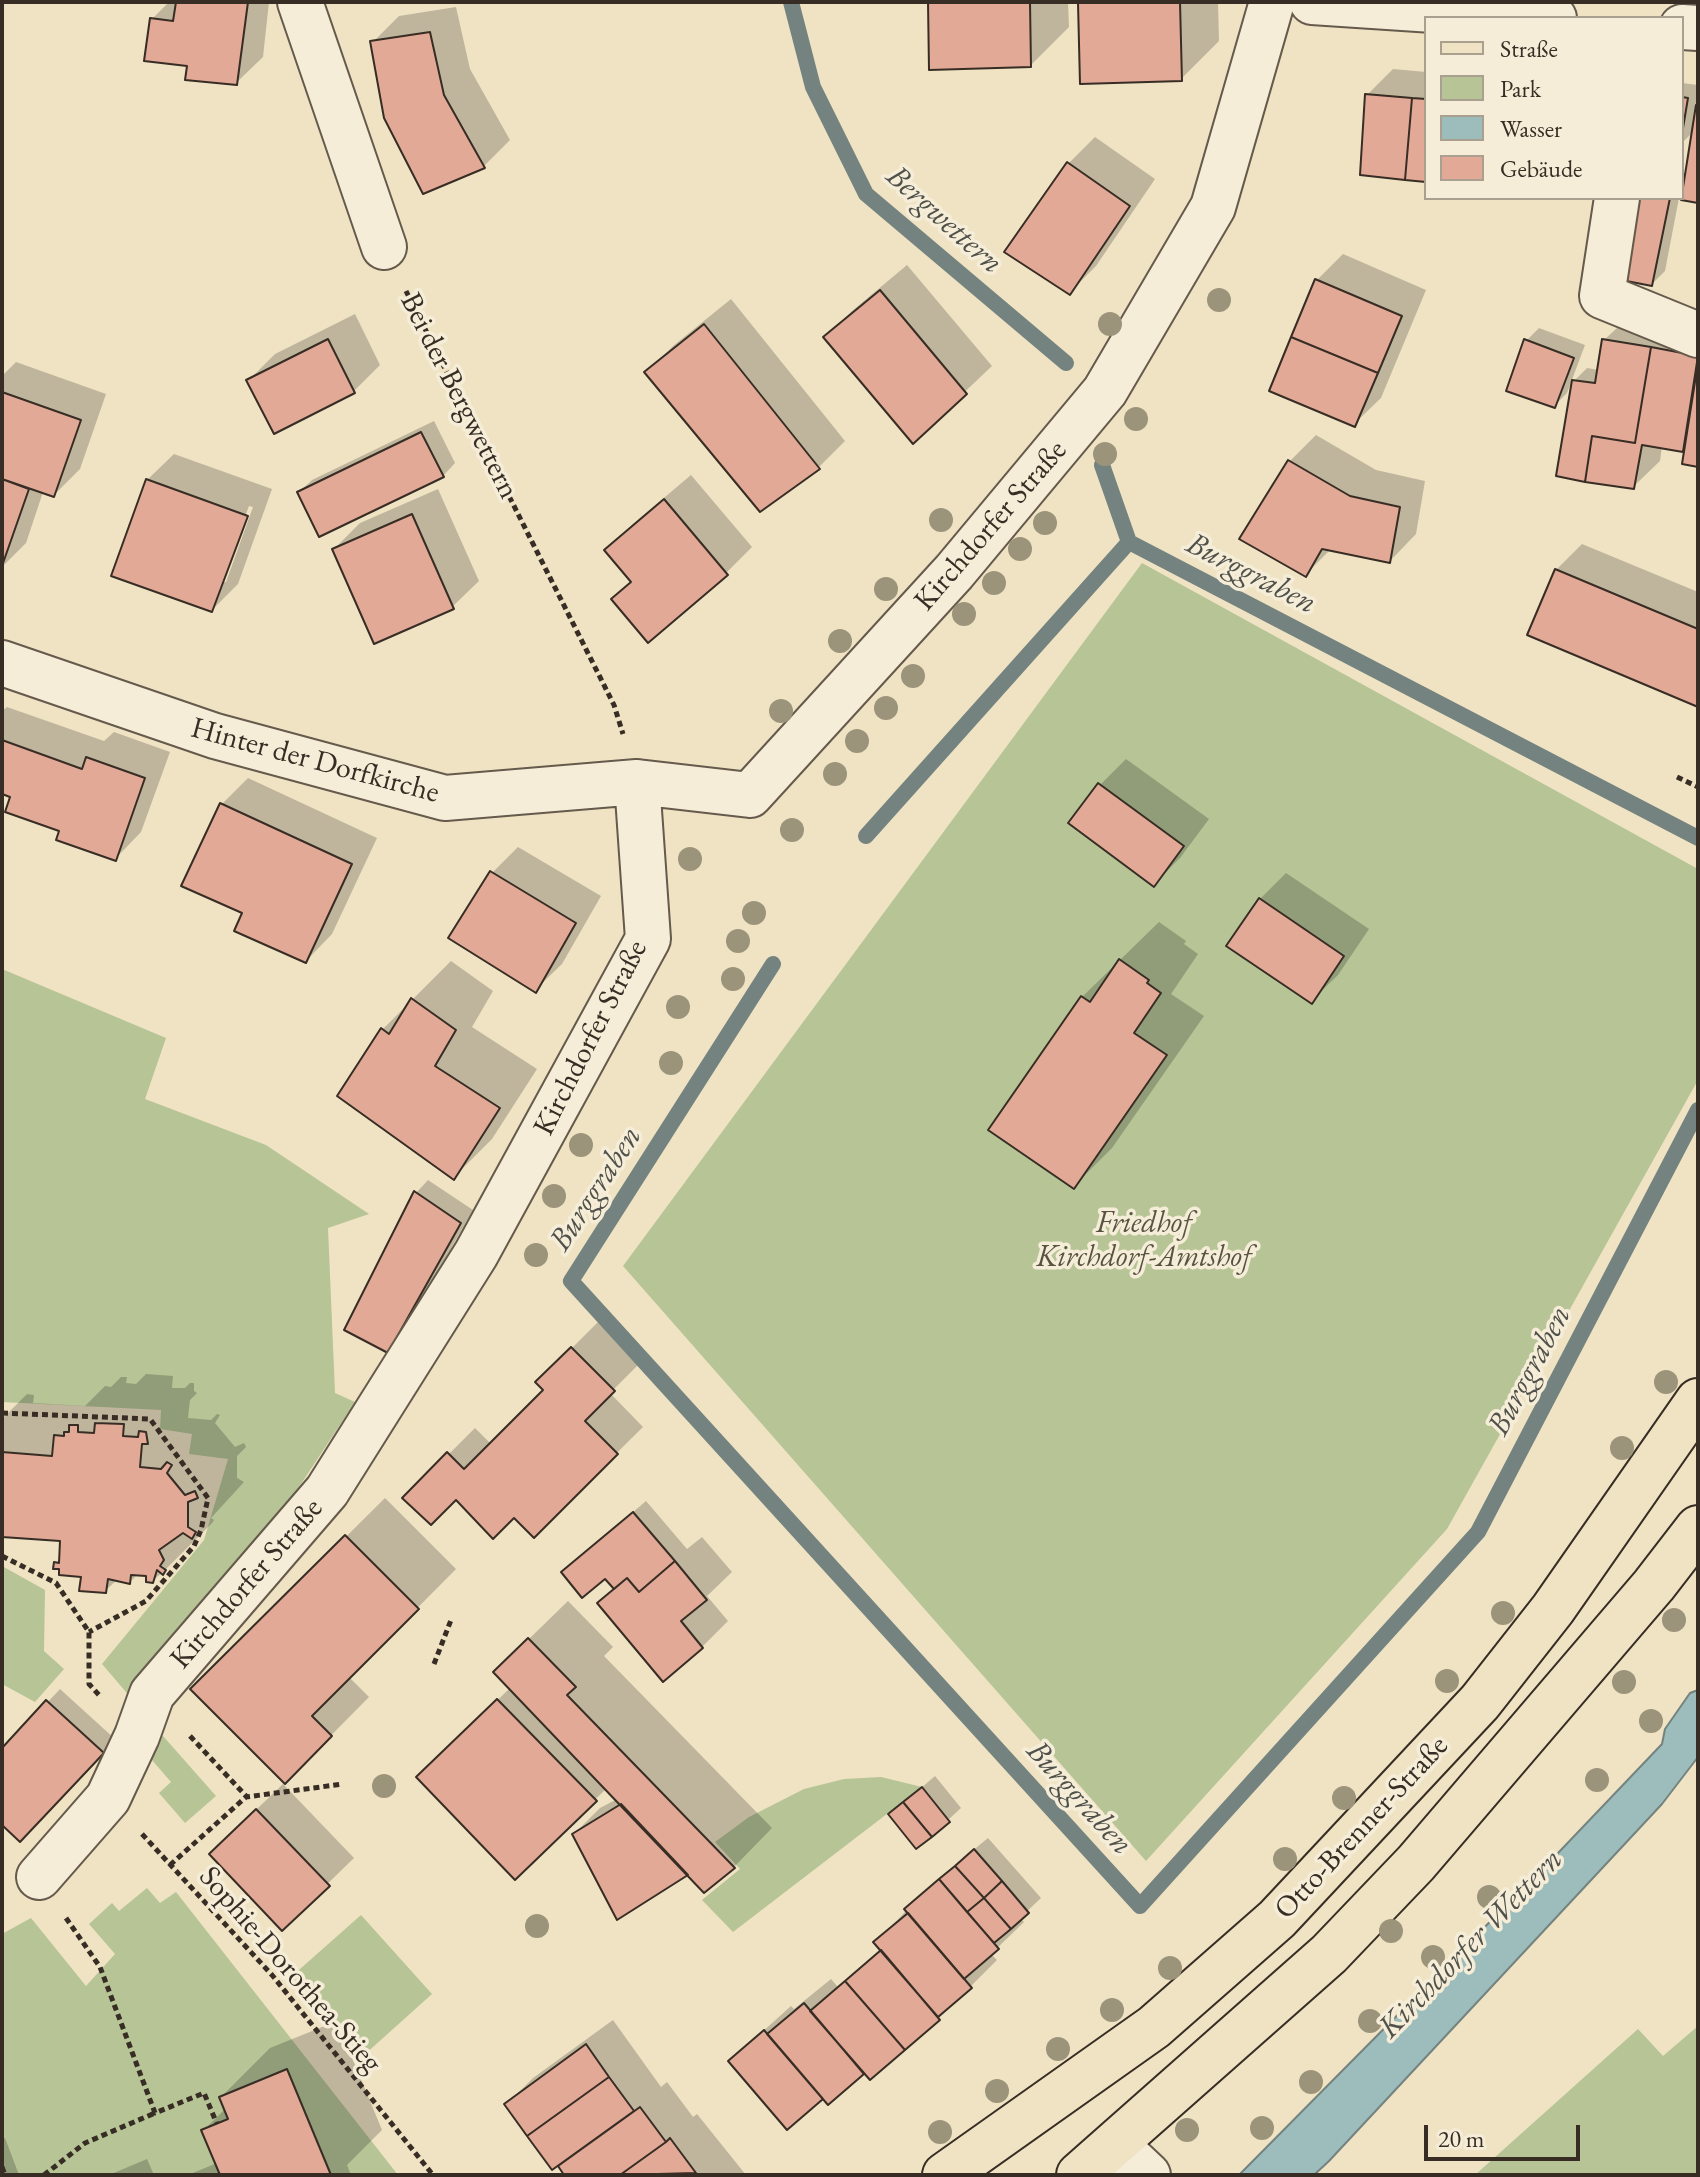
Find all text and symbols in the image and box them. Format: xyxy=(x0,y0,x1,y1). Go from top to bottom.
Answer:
legend xyxy=(1424,16,1684,200)
text: Straße xyxy=(1500,33,1558,64)
text: Park xyxy=(1500,73,1541,104)
text: Wasser xyxy=(1500,113,1562,144)
text: Gebäude xyxy=(1500,153,1582,184)
water label: Bergwettern xyxy=(878,158,1010,282)
street label: Bei der Bergwettern xyxy=(392,287,526,505)
street label: Kirchdorfer Straße xyxy=(907,433,1075,619)
water label: Burggraben xyxy=(1180,525,1322,623)
street label: Hinter der Dorfkirche xyxy=(187,711,443,811)
street label: Kirchdorfer Straße xyxy=(526,934,656,1142)
water label: Burggraben xyxy=(542,1119,650,1259)
park label: Friedhof Kirchdorf-Amtshof xyxy=(1036,1206,1252,1276)
water label: Burggraben xyxy=(1480,1300,1580,1442)
street label: Kirchdorfer Straße xyxy=(163,1491,331,1677)
street label: Otto-Brenner-Straße xyxy=(1268,1729,1456,1927)
water label: Burggraben xyxy=(1018,1733,1140,1863)
water label: Kirchdorfer Wettern xyxy=(1371,1841,1571,2047)
street label: Sophie-Dorothea-Stieg xyxy=(191,1860,389,2080)
scale bar xyxy=(1428,2109,1584,2159)
text: 20 m xyxy=(1438,2123,1485,2154)

